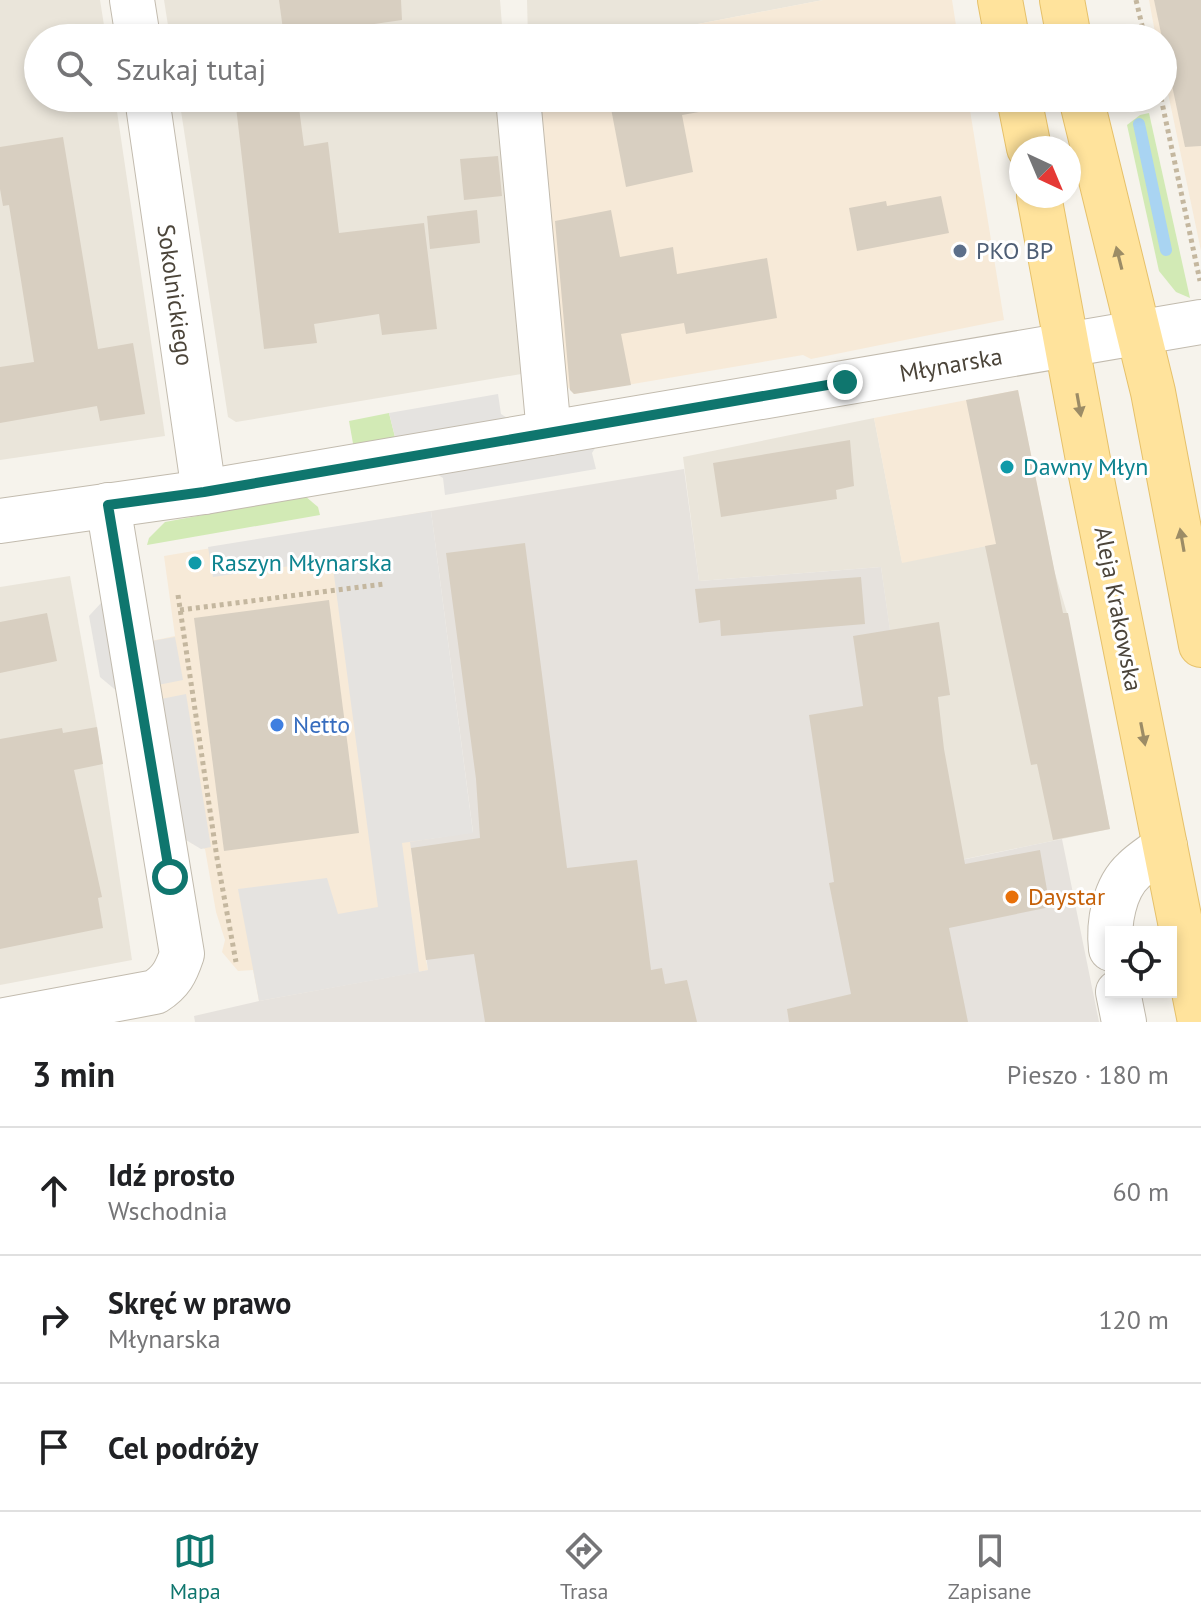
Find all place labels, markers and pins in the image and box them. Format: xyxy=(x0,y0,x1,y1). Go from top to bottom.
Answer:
place label: PKO BP xyxy=(976,235,1053,266)
marker: PKO BP xyxy=(951,242,969,260)
place label: Dawny Młyn xyxy=(1023,451,1148,482)
marker: Dawny Młyn xyxy=(998,458,1016,476)
place label: Raszyn Młynarska xyxy=(211,547,392,578)
marker: Raszyn Młynarska xyxy=(186,554,204,572)
place label: Netto xyxy=(293,709,350,740)
marker: Netto xyxy=(268,716,286,734)
place label: Daystar xyxy=(1028,881,1105,912)
marker: Daystar xyxy=(1003,888,1021,906)

